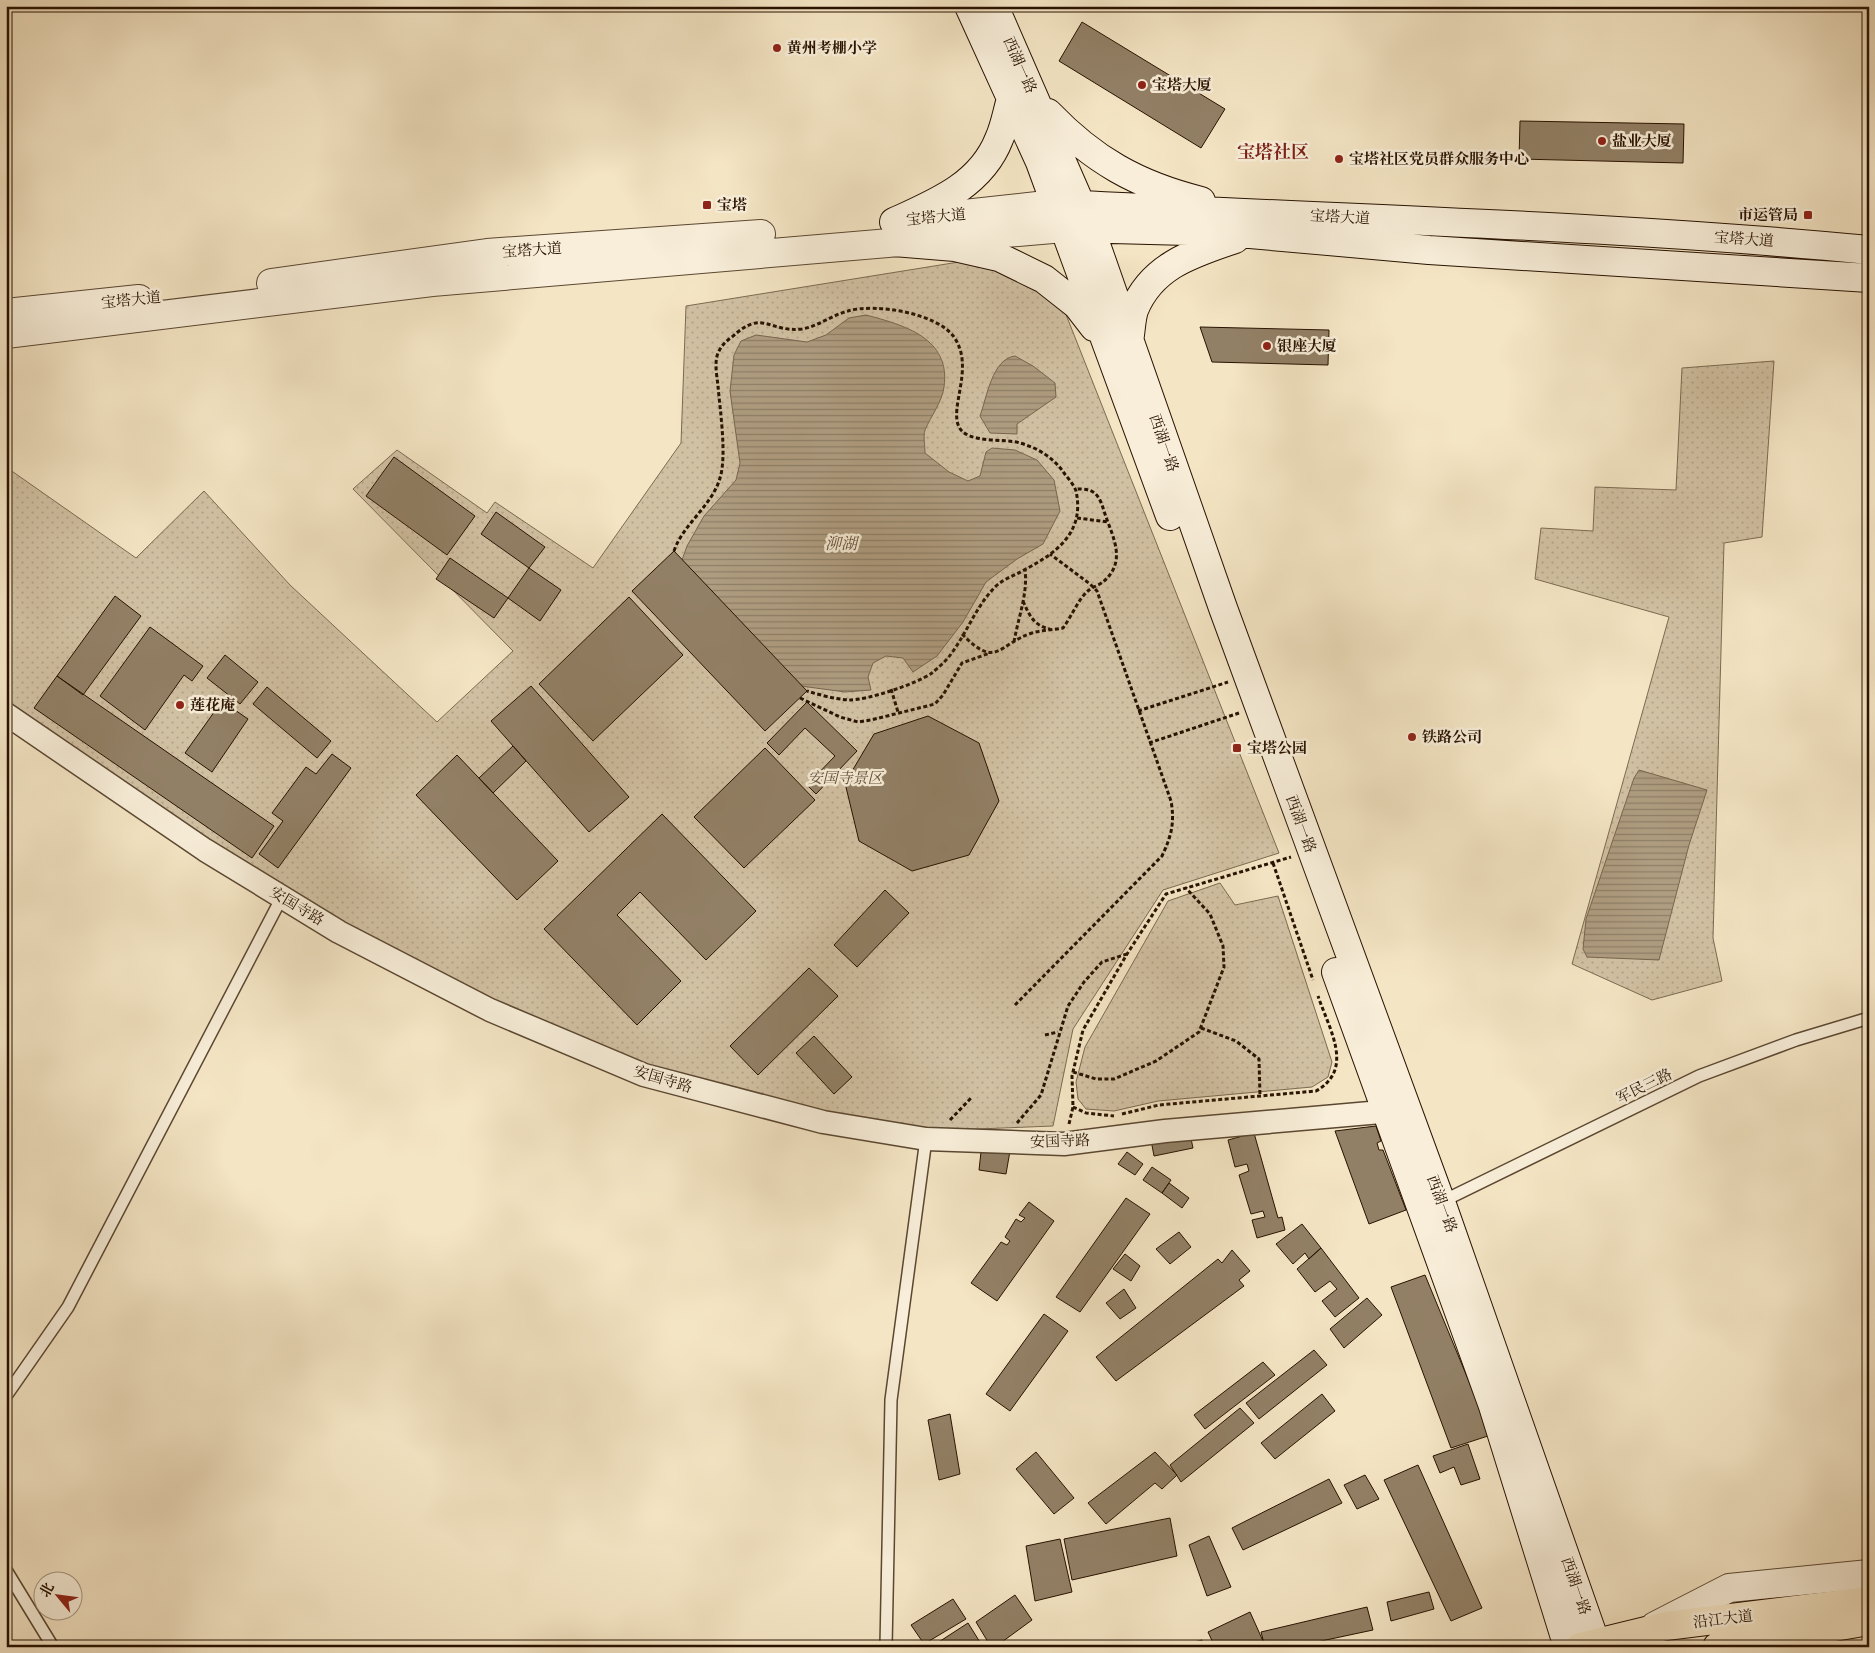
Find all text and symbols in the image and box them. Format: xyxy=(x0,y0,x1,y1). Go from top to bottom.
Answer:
street label: 西湖一路 xyxy=(999,33,1042,96)
place label: 黄州考棚小学 xyxy=(787,37,877,58)
marker: 黄州考棚小学 xyxy=(771,42,783,54)
place label: 宝塔大厦 xyxy=(1152,74,1212,95)
marker: 宝塔大厦 xyxy=(1136,79,1148,91)
place label: 盐业大厦 xyxy=(1612,130,1672,151)
marker: 盐业大厦 xyxy=(1596,135,1608,147)
district label: 宝塔社区 xyxy=(1237,138,1309,165)
place label: 宝塔社区党员群众服务中心 xyxy=(1349,148,1529,169)
marker: 宝塔社区党员群众服务中心 xyxy=(1333,153,1345,165)
place label: 宝塔 xyxy=(717,194,747,215)
marker: 宝塔 xyxy=(701,199,713,211)
street label: 宝塔大道 xyxy=(905,203,967,230)
street label: 宝塔大道 xyxy=(1310,204,1371,229)
place label: 市运管局 xyxy=(1738,204,1798,225)
marker: 市运管局 xyxy=(1802,209,1814,221)
street label: 宝塔大道 xyxy=(1713,226,1775,251)
street label: 宝塔大道 xyxy=(501,237,563,262)
street label: 宝塔大道 xyxy=(100,286,162,313)
place label: 银座大厦 xyxy=(1277,335,1337,356)
marker: 银座大厦 xyxy=(1261,340,1273,352)
street label: 西湖一路 xyxy=(1145,411,1184,475)
water label: 泖湖 xyxy=(825,531,860,555)
place label: 莲花庵 xyxy=(190,694,236,715)
marker: 莲花庵 xyxy=(174,699,186,711)
place label: 铁路公司 xyxy=(1422,726,1482,747)
marker: 铁路公司 xyxy=(1406,731,1418,743)
place label: 宝塔公园 xyxy=(1247,737,1307,758)
marker: 宝塔公园 xyxy=(1231,742,1243,754)
park label: 安国寺景区 xyxy=(807,767,884,788)
street label: 西湖一路 xyxy=(1281,792,1322,856)
street label: 安国寺路 xyxy=(266,881,328,930)
street label: 安国寺路 xyxy=(631,1060,695,1097)
street label: 军民三路 xyxy=(1612,1063,1675,1108)
street label: 安国寺路 xyxy=(1030,1129,1090,1152)
street label: 西湖一路 xyxy=(1422,1172,1463,1236)
street label: 西湖一路 xyxy=(1557,1554,1596,1618)
north arrow xyxy=(32,1570,82,1620)
text: 北 xyxy=(34,1579,59,1601)
street label: 沿江大道 xyxy=(1692,1604,1754,1633)

